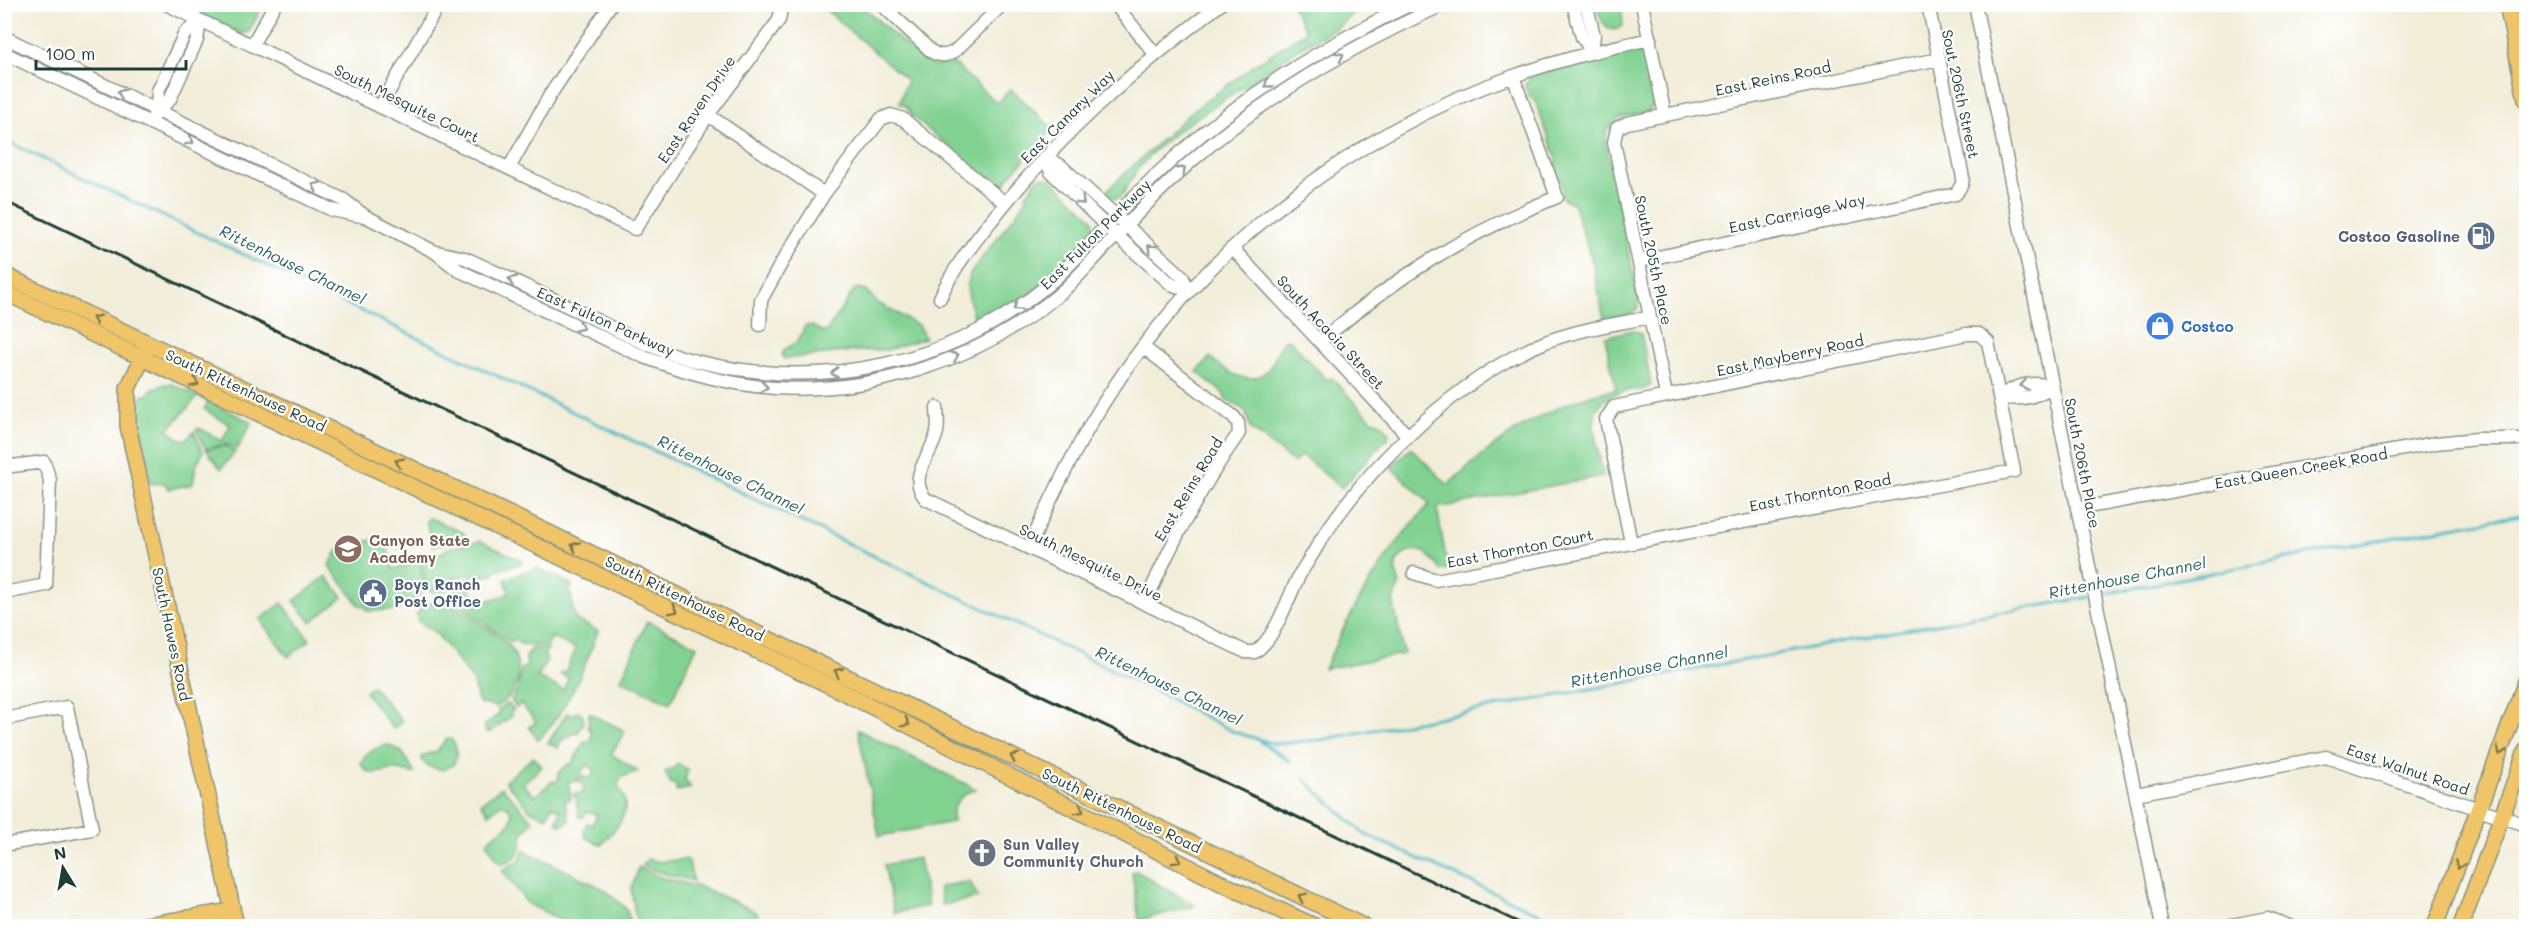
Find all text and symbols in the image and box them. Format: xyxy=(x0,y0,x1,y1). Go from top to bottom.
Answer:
street label: Sout 206th Street xyxy=(1938,28,1984,160)
scale bar xyxy=(36,33,186,71)
text: 100 m xyxy=(45,41,95,65)
street label: East Raven Drive xyxy=(653,51,739,167)
one-way arrow xyxy=(1334,52,1344,63)
street label: East Reins Road xyxy=(1713,56,1833,100)
street label: South Mesquite Court xyxy=(331,59,483,147)
street label: East Canary Way xyxy=(1016,65,1118,167)
one-way arrow xyxy=(1264,77,1275,88)
one-way arrow xyxy=(116,88,127,100)
one-way arrow xyxy=(184,134,195,146)
one-way arrow xyxy=(1176,166,1186,177)
street label: East Fulton Parkway xyxy=(1035,174,1155,294)
one-way arrow xyxy=(311,182,322,194)
street label: East Carriage Way xyxy=(1727,189,1867,237)
street label: South 205th Place xyxy=(1630,193,1678,327)
one-way arrow xyxy=(1074,194,1085,205)
water label: Rittenhouse Channel xyxy=(216,219,370,309)
fuel station icon: Costco Gasoline xyxy=(2465,220,2497,252)
place label: Costco Gasoline xyxy=(2338,226,2460,246)
one-way arrow xyxy=(1147,244,1158,255)
street label: South Acacia Street xyxy=(1273,271,1389,393)
one-way arrow xyxy=(508,275,519,287)
street label: East Fulton Parkway xyxy=(534,282,678,360)
one-way arrow xyxy=(1013,300,1024,311)
shop icon: Costco xyxy=(2144,310,2176,342)
one-way arrow xyxy=(92,314,103,326)
place label: Costco xyxy=(2181,316,2234,336)
one-way arrow xyxy=(573,320,584,332)
street label: East Mayberry Road xyxy=(1715,330,1865,380)
street label: South Rittenhouse Road xyxy=(163,344,329,436)
one-way arrow xyxy=(948,351,959,363)
one-way arrow xyxy=(831,366,840,379)
one-way arrow xyxy=(188,376,199,388)
one-way arrow xyxy=(2020,378,2030,391)
one-way arrow xyxy=(759,380,769,393)
street label: South 206th Place xyxy=(2061,396,2105,530)
water label: Rittenhouse Channel xyxy=(654,429,808,519)
street label: East Reins Road xyxy=(1149,433,1227,545)
street label: East Queen Creek Road xyxy=(2213,443,2389,493)
one-way arrow xyxy=(395,458,406,470)
street label: East Thornton Road xyxy=(1747,468,1893,516)
street label: South Mesquite Drive xyxy=(1016,519,1166,605)
street label: East Thornton Court xyxy=(1445,524,1595,572)
place label: Canyon State Academy xyxy=(369,530,470,567)
school or university icon: Canyon State Academy xyxy=(332,533,364,565)
one-way arrow xyxy=(571,541,582,553)
street label: South Rittenhouse Road xyxy=(602,551,768,645)
water label: Rittenhouse Channel xyxy=(2046,551,2208,603)
street label: South Hawes Road xyxy=(148,565,196,703)
place label: Boys Ranch Post Office xyxy=(394,574,481,611)
public building icon: Boys Ranch Post Office xyxy=(357,577,389,609)
one-way arrow xyxy=(667,603,678,615)
water label: Rittenhouse Channel xyxy=(1092,640,1246,730)
water label: Rittenhouse Channel xyxy=(1568,640,1730,692)
one-way arrow xyxy=(834,668,845,680)
one-way arrow xyxy=(899,716,910,727)
street label: East Walnut Road xyxy=(2344,739,2472,799)
one-way arrow xyxy=(2495,745,2508,756)
one-way arrow xyxy=(1010,752,1021,764)
street label: South Rittenhouse Road xyxy=(1039,763,1205,857)
one-way arrow xyxy=(1074,803,1085,815)
place label: Sun Valley Community Church xyxy=(1003,834,1144,871)
church icon: Sun Valley Community Church xyxy=(966,837,998,869)
north arrow xyxy=(33,838,93,898)
text: N xyxy=(52,841,68,864)
one-way arrow xyxy=(1171,852,1182,864)
one-way arrow xyxy=(2453,859,2466,869)
one-way arrow xyxy=(1298,893,1309,905)

